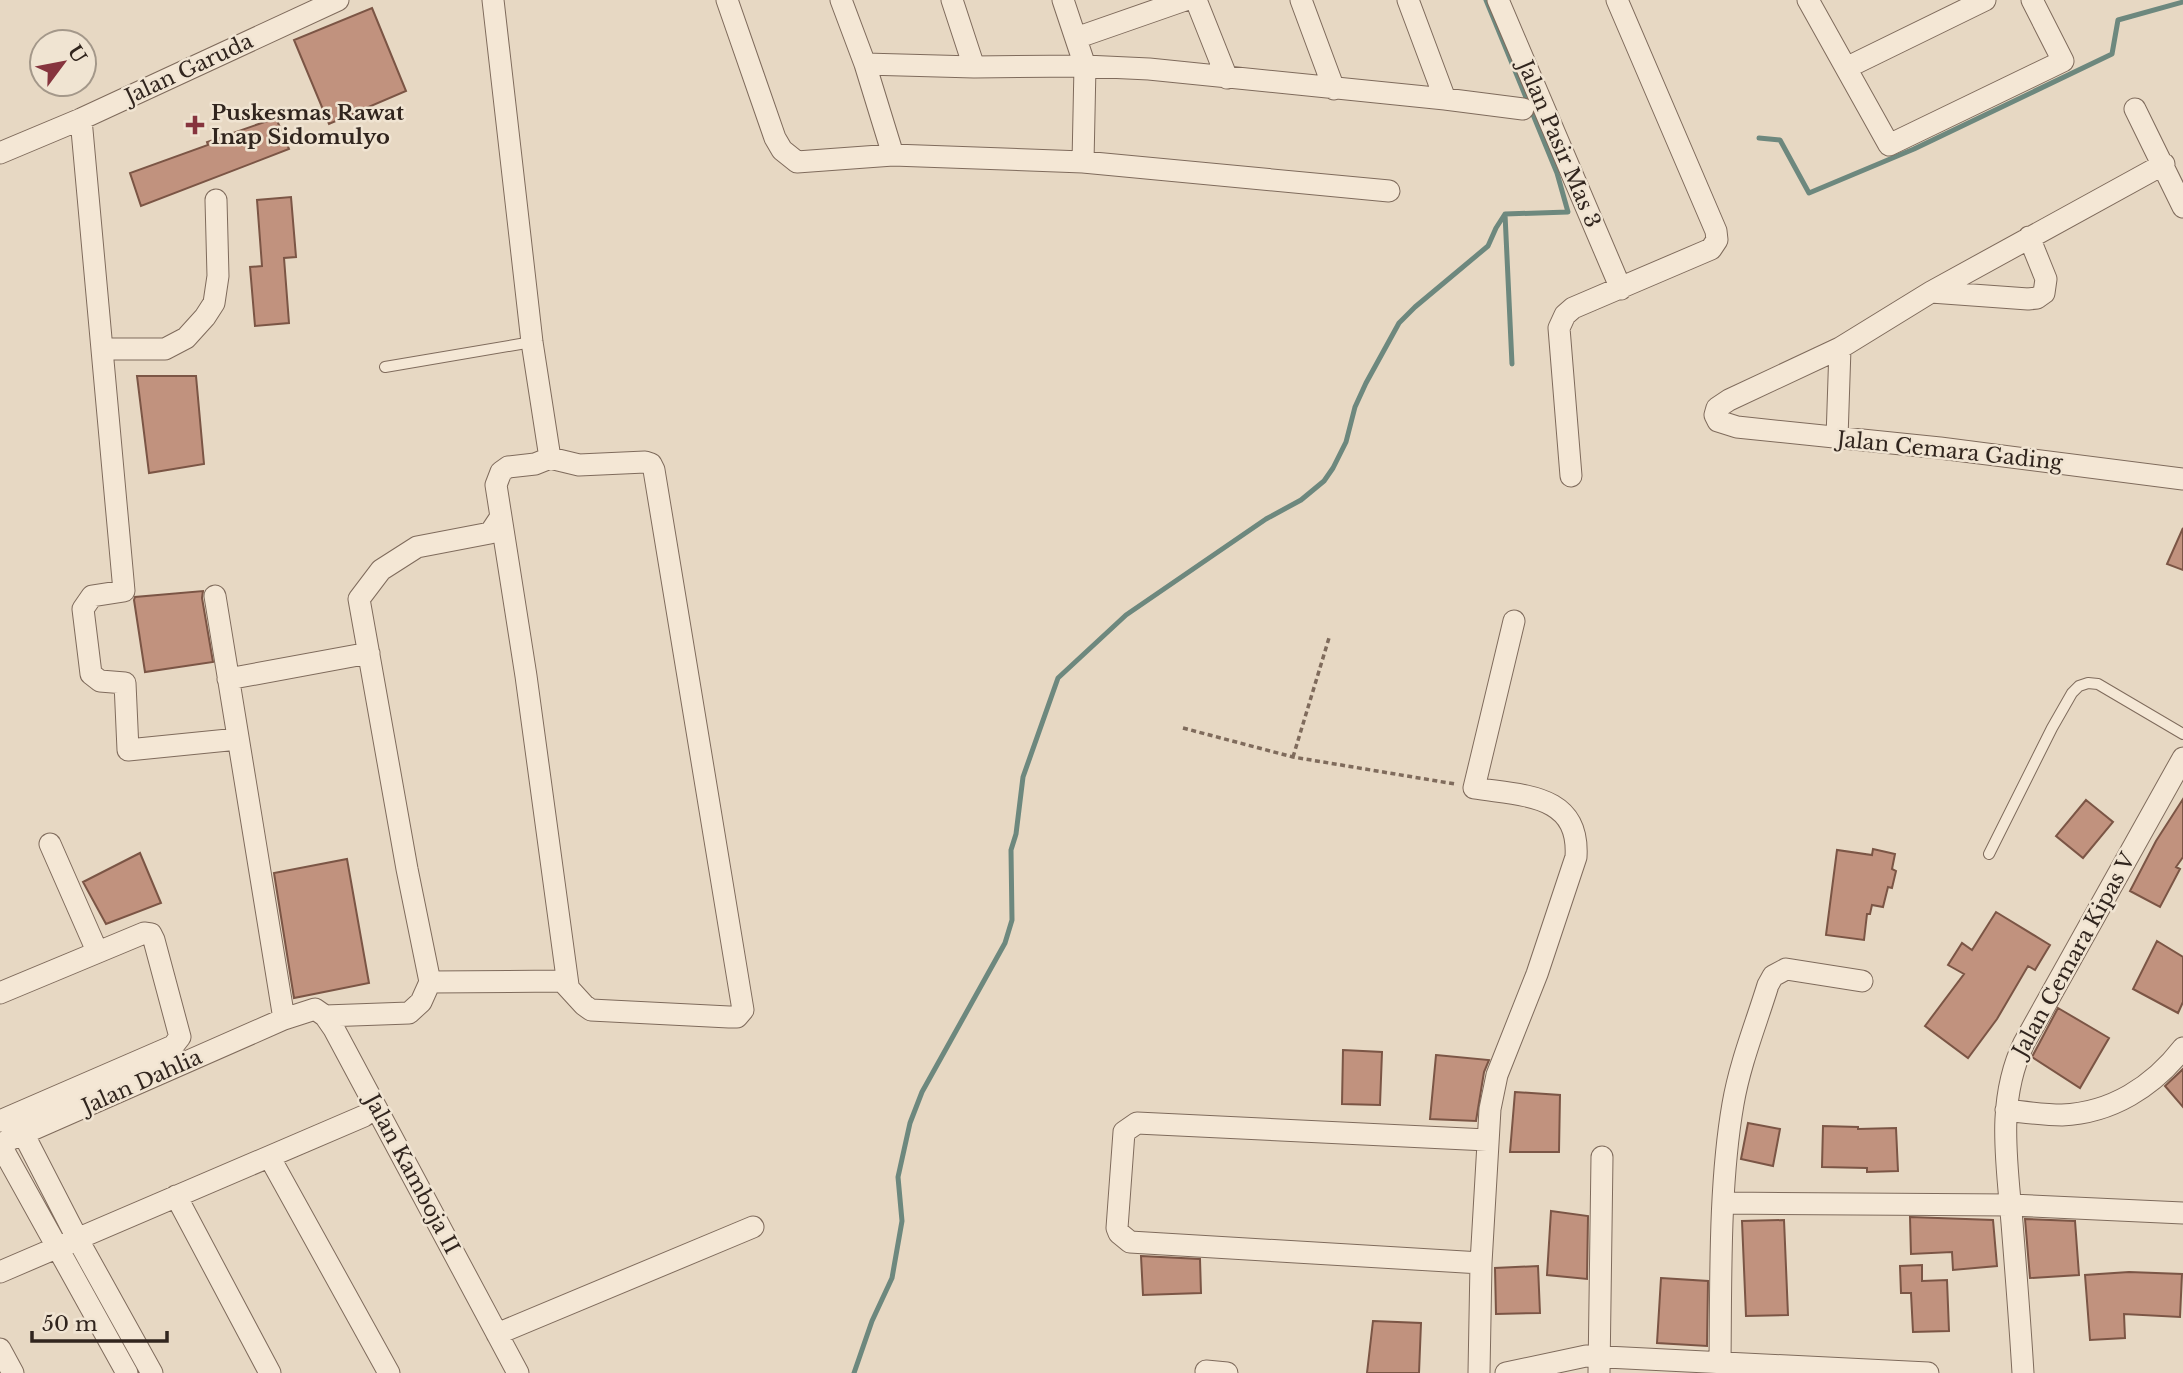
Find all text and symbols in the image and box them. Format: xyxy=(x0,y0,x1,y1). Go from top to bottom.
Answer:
north arrow xyxy=(28,28,98,98)
street label: Jalan Garuda xyxy=(118,28,257,111)
text: U xyxy=(63,41,91,68)
street label: Jalan Pasir Mas 3 xyxy=(1511,54,1606,232)
place label: Puskesmas Rawat Inap Sidomulyo xyxy=(211,100,404,150)
marker: Puskesmas Rawat Inap Sidomulyo xyxy=(185,115,205,135)
street label: Jalan Cemara Gading xyxy=(1833,426,2065,476)
street label: Jalan Cemara Kipas V xyxy=(2006,848,2141,1064)
street label: Jalan Dahlia xyxy=(75,1044,206,1121)
street label: Jalan Kamboja II xyxy=(357,1087,465,1258)
scale bar xyxy=(32,1300,166,1344)
text: 50 m xyxy=(42,1311,98,1337)

